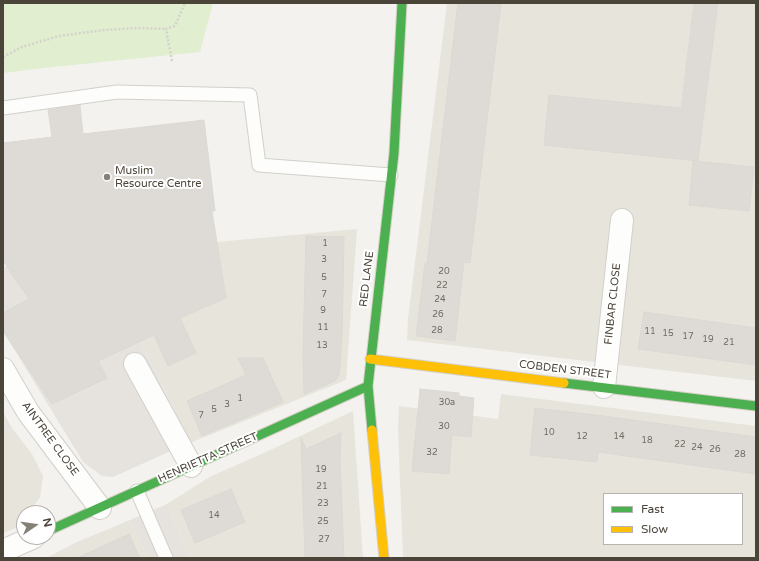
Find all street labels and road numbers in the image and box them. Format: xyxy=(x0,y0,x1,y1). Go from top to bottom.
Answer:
street label: RED LANE xyxy=(357,250,377,308)
street label: FINBAR CLOSE xyxy=(602,263,624,345)
street label: COBDEN STREET xyxy=(518,358,612,382)
street label: AINTREE CLOSE xyxy=(19,399,81,479)
street label: HENRIETTA STREET xyxy=(156,430,260,486)

